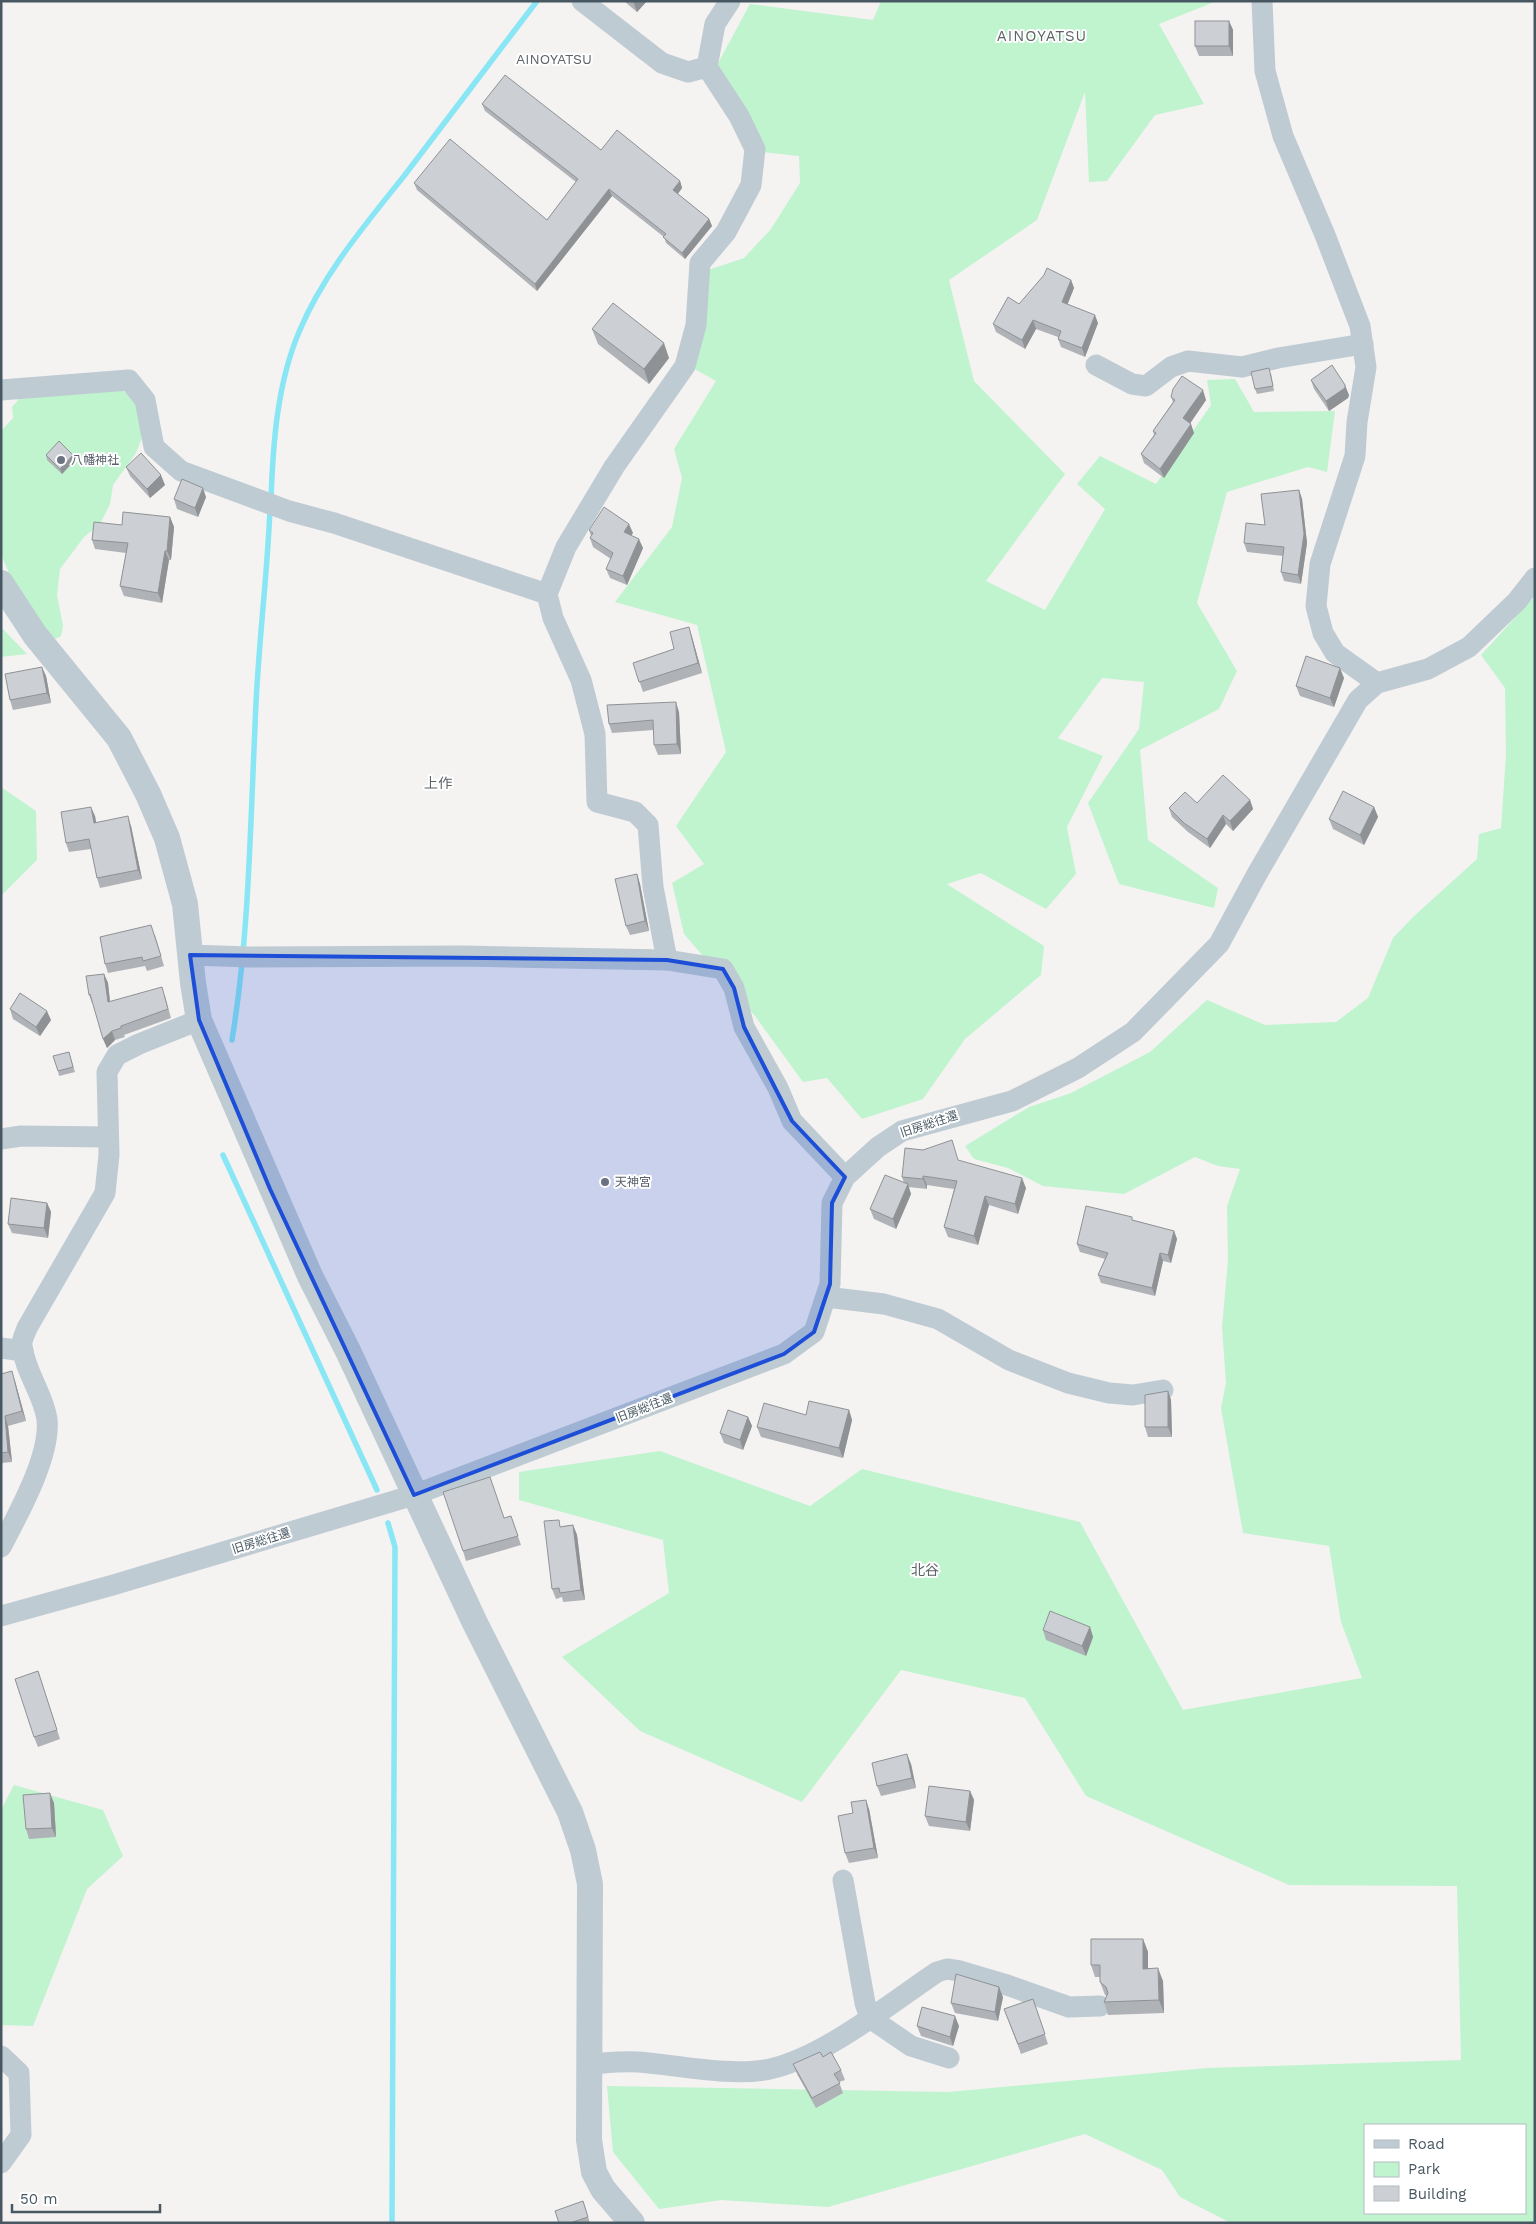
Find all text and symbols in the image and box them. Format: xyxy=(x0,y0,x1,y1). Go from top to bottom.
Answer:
district label: AINOYATSU xyxy=(997,27,1087,45)
district label: AINOYATSU xyxy=(516,51,592,67)
place label: 八幡神社 xyxy=(71,453,119,467)
marker: 八幡神社 xyxy=(55,454,67,466)
district label: 上作 xyxy=(424,775,452,791)
street label: 旧房総往還 xyxy=(898,1108,960,1140)
place label: 天神宮 xyxy=(615,1175,651,1189)
marker: 天神宮 xyxy=(599,1176,611,1188)
street label: 旧房総往還 xyxy=(613,1391,675,1425)
street label: 旧房総往還 xyxy=(230,1526,292,1556)
district label: 北谷 xyxy=(911,1562,939,1578)
legend xyxy=(1364,2124,1526,2214)
text: Road xyxy=(1408,2135,1445,2153)
text: Park xyxy=(1408,2160,1441,2178)
scale bar xyxy=(12,2182,160,2214)
text: Building xyxy=(1408,2185,1466,2203)
text: 50 m xyxy=(20,2190,57,2208)

